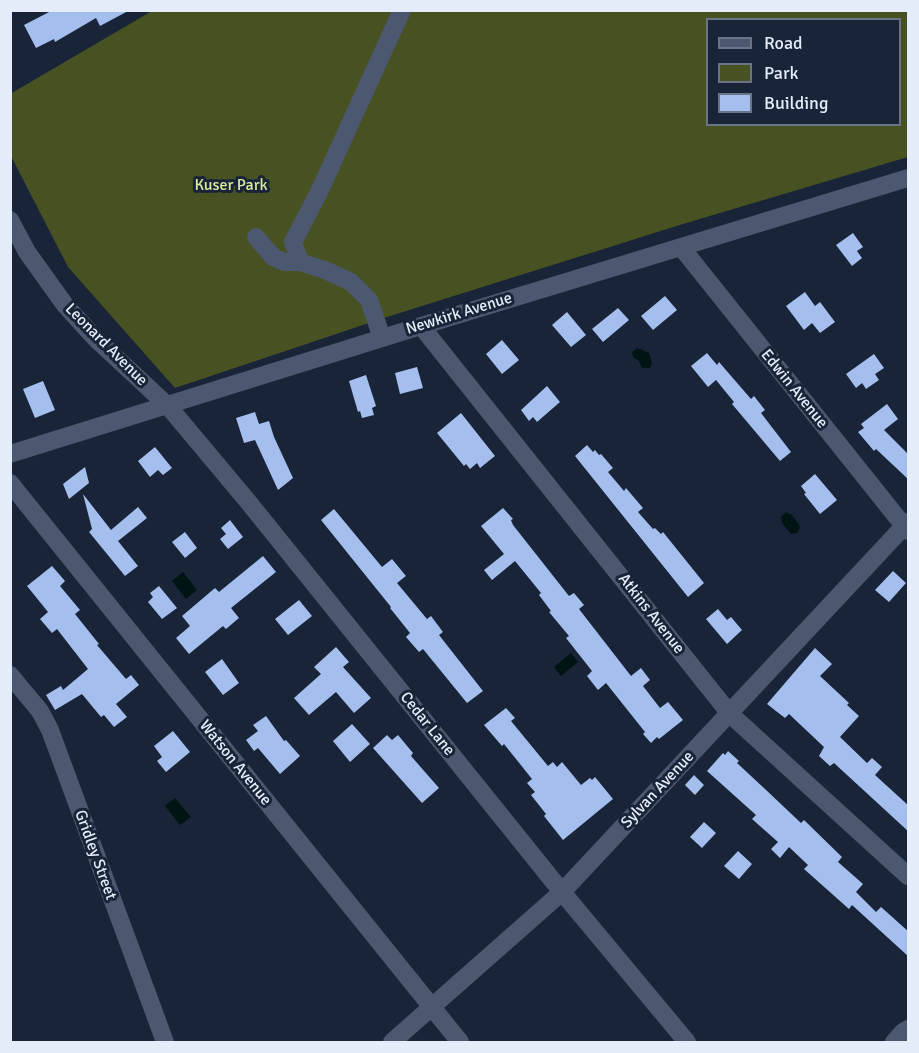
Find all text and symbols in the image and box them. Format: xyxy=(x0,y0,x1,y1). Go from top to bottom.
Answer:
legend xyxy=(706,18,901,126)
text: Road xyxy=(764,32,803,54)
text: Park xyxy=(764,62,799,84)
text: Building xyxy=(764,92,828,114)
park label: Kuser Park xyxy=(194,176,268,196)
street label: Newkirk Avenue xyxy=(404,289,514,339)
street label: Leonard Avenue xyxy=(61,300,151,390)
street label: Edwin Avenue xyxy=(756,346,832,432)
street label: Atkins Avenue xyxy=(614,570,688,658)
street label: Cedar Lane xyxy=(395,688,459,760)
street label: Watson Avenue xyxy=(195,716,275,810)
street label: Sylvan Avenue xyxy=(617,748,699,832)
street label: Gridley Street xyxy=(70,807,120,903)

